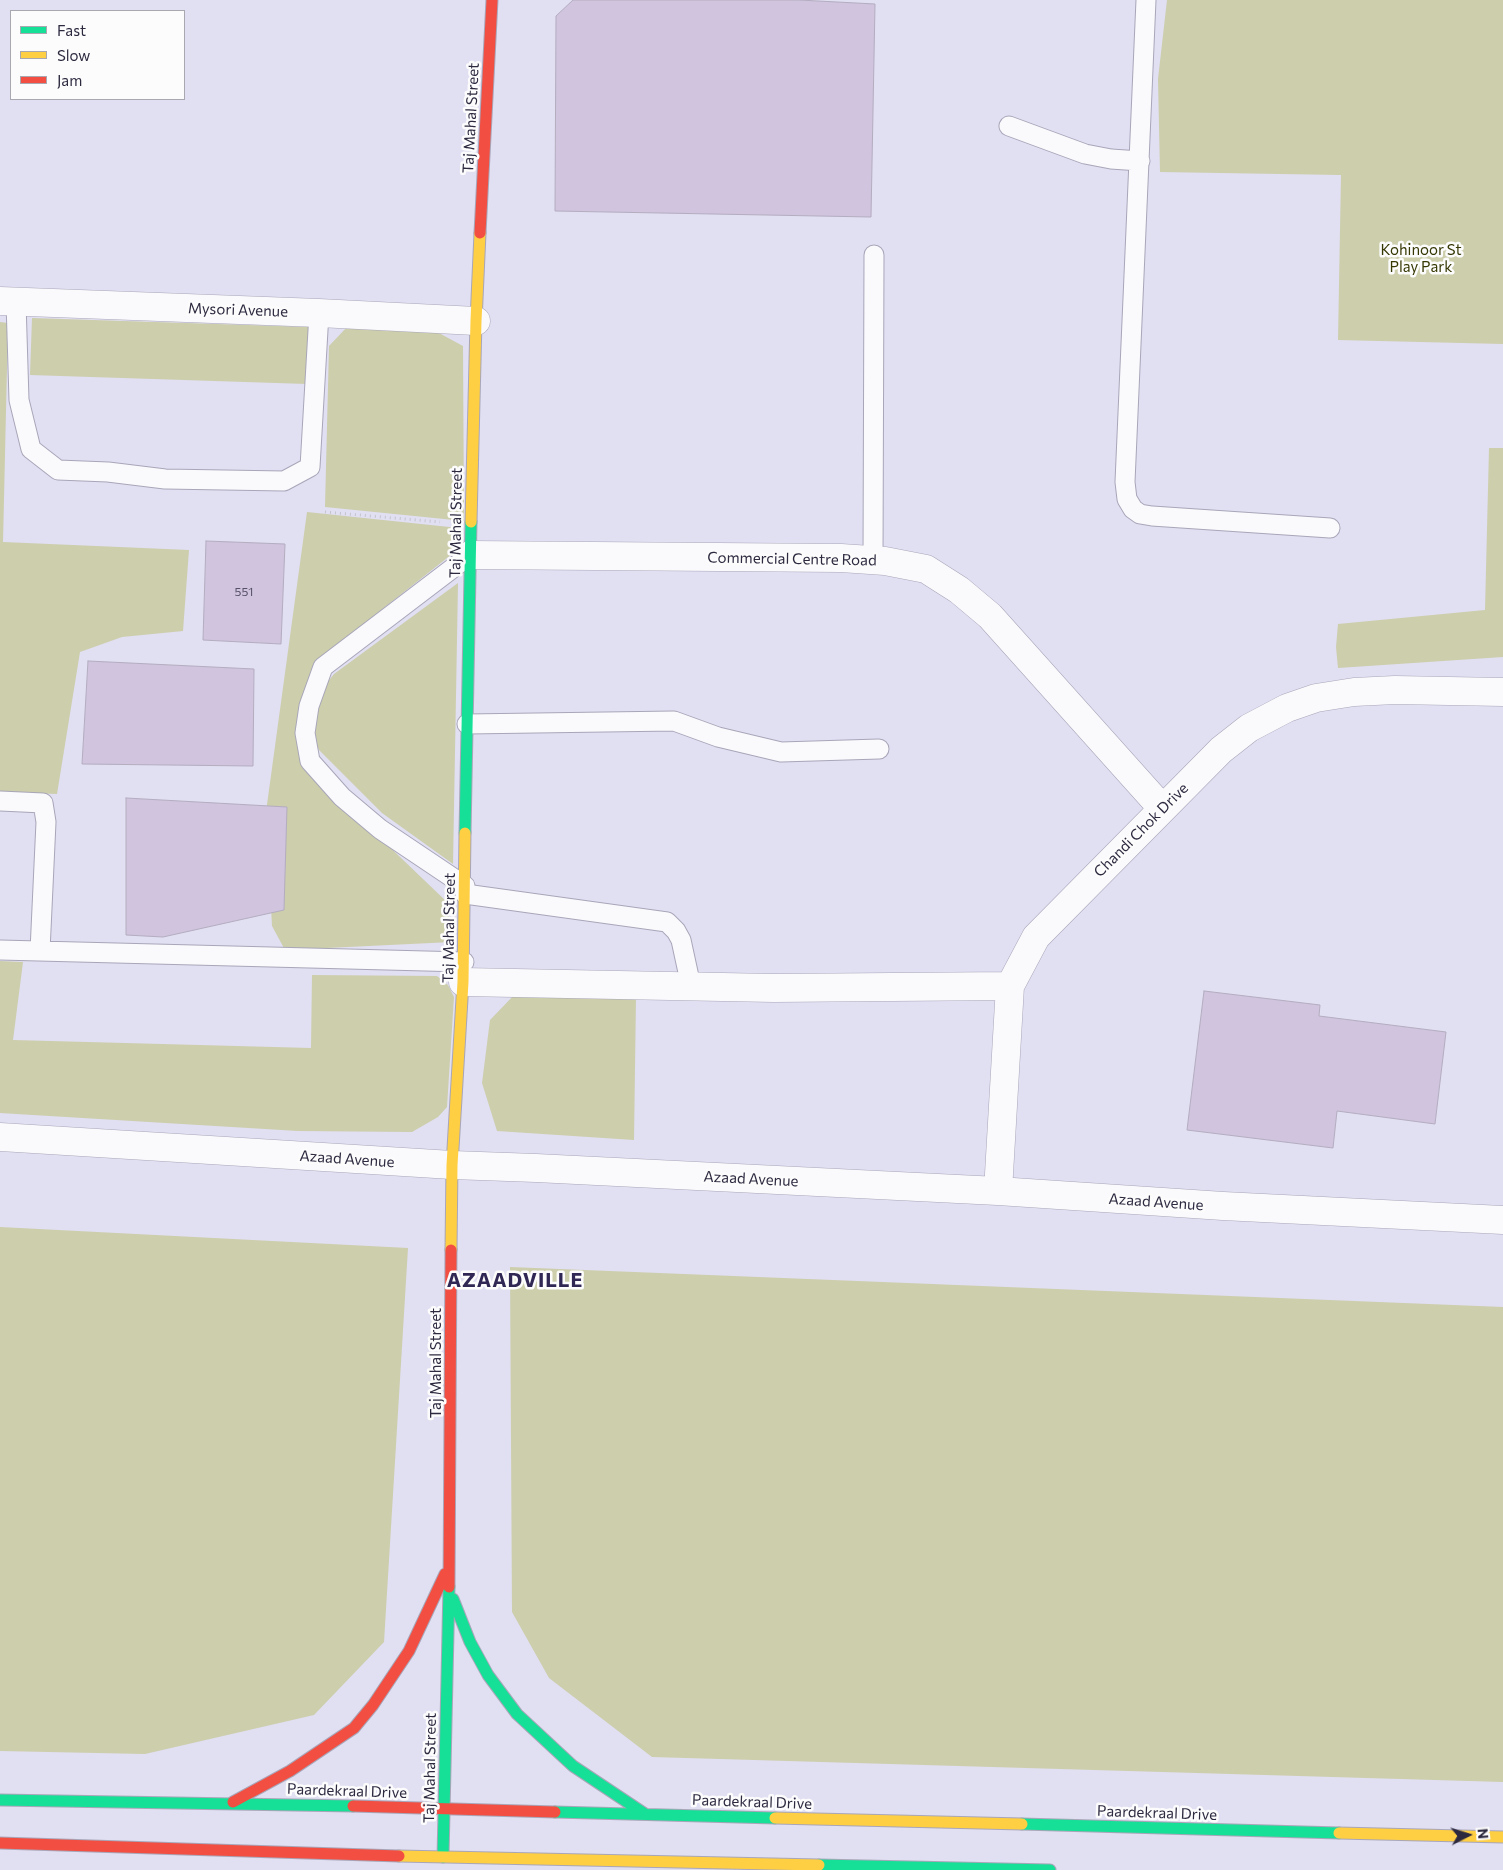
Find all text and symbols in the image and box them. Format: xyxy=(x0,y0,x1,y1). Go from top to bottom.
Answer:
legend xyxy=(10,10,185,100)
text: Fast xyxy=(57,21,86,39)
text: Slow xyxy=(57,46,90,64)
street label: Taj Mahal Street xyxy=(459,62,483,174)
text: Jam xyxy=(57,71,82,89)
park label: Kohinoor St Play Park xyxy=(1380,241,1462,276)
street label: Mysori Avenue xyxy=(188,299,288,321)
street label: Taj Mahal Street xyxy=(446,468,466,578)
street label: Commercial Centre Road xyxy=(707,549,877,569)
house number: 551 xyxy=(235,585,253,599)
street label: Chandi Chok Drive xyxy=(1090,779,1192,881)
street label: Taj Mahal Street xyxy=(439,873,459,983)
street label: Azaad Avenue xyxy=(299,1147,395,1171)
street label: Azaad Avenue xyxy=(703,1168,799,1190)
street label: Azaad Avenue xyxy=(1108,1190,1204,1214)
district label: AZAADVILLE xyxy=(445,1268,585,1292)
street label: Taj Mahal Street xyxy=(427,1308,445,1418)
street label: Taj Mahal Street xyxy=(420,1713,440,1823)
street label: Paardekraal Drive xyxy=(287,1780,407,1802)
street label: Paardekraal Drive xyxy=(692,1791,812,1813)
street label: Paardekraal Drive xyxy=(1097,1802,1217,1824)
north arrow xyxy=(1443,1810,1493,1860)
text: N xyxy=(1475,1828,1492,1840)

